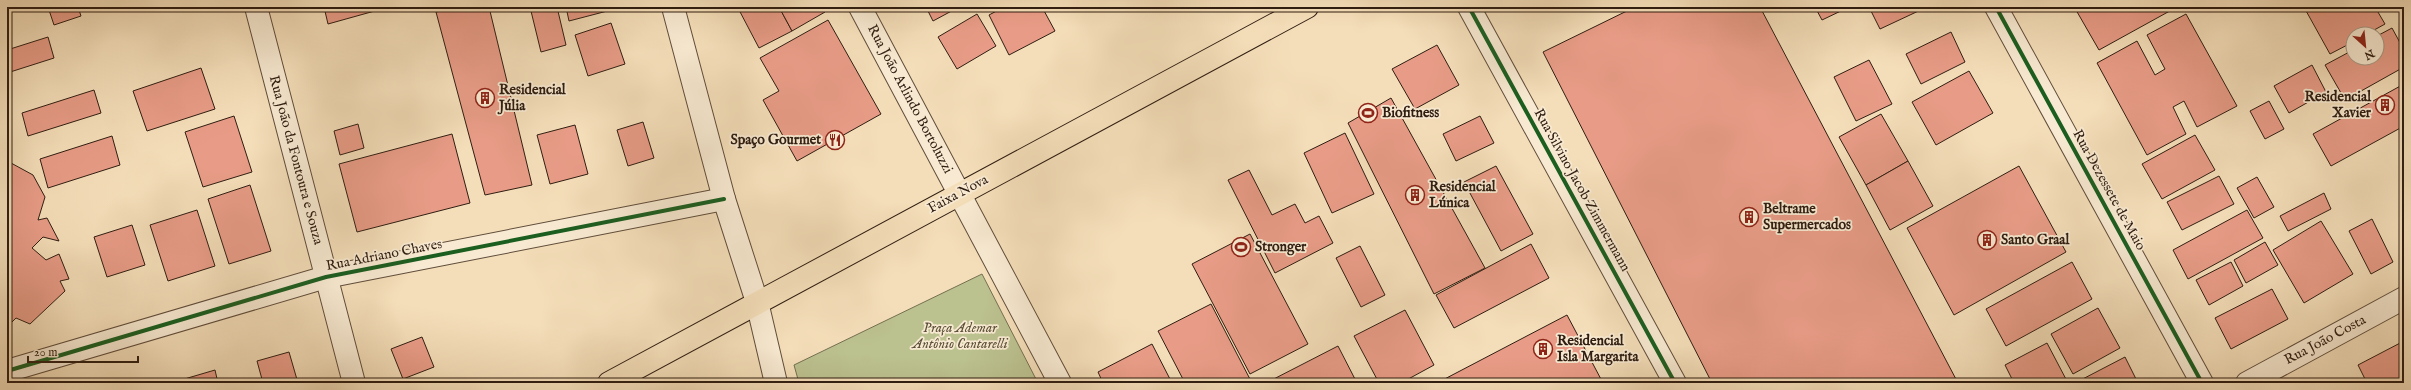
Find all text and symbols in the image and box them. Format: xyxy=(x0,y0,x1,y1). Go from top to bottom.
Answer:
street label: Rua João Arlindo Bortoluzzi xyxy=(863,21,957,177)
north arrow xyxy=(2345,26,2385,66)
text: N xyxy=(2361,45,2377,63)
street label: Rua João da Fontoura e Souza xyxy=(265,73,328,247)
place label: Residencial Júlia xyxy=(497,81,567,115)
building icon: Residencial Júlia xyxy=(474,87,496,109)
place label: Residencial Xavier xyxy=(2304,88,2372,122)
building icon: Residencial Xavier xyxy=(2374,94,2396,116)
sports icon: Biofitness xyxy=(1357,102,1379,124)
place label: Biofitness xyxy=(1382,104,1439,122)
street label: Rua Silvino Jacob Zimmermann xyxy=(1530,105,1635,275)
street label: Rua Dezessete de Maio xyxy=(2068,126,2150,254)
restaurant icon: Spaço Gourmet xyxy=(824,129,846,151)
place label: Spaço Gourmet xyxy=(731,131,821,149)
street label: Faixa Nova xyxy=(925,170,992,217)
place label: Residencial Lúnica xyxy=(1429,178,1497,212)
building icon: Residencial Lúnica xyxy=(1404,184,1426,206)
place label: Beltrame Supermercados xyxy=(1763,200,1851,234)
building icon: Beltrame Supermercados xyxy=(1738,206,1760,228)
building icon: Santo Graal xyxy=(1976,229,1998,251)
place label: Santo Graal xyxy=(2001,231,2070,249)
street label: Rua Adriano Chaves xyxy=(325,235,444,275)
sports icon: Stronger xyxy=(1230,236,1252,258)
place label: Stronger xyxy=(1255,238,1307,256)
street label: Rua João Costa xyxy=(2281,311,2370,369)
park label: Praça Ademar Antônio Cantarelli xyxy=(911,319,1008,353)
place label: Residencial Isla Margarita xyxy=(1557,332,1640,366)
scale bar xyxy=(28,338,138,364)
building icon: Residencial Isla Margarita xyxy=(1532,338,1554,360)
text: 20 m xyxy=(34,345,57,360)

